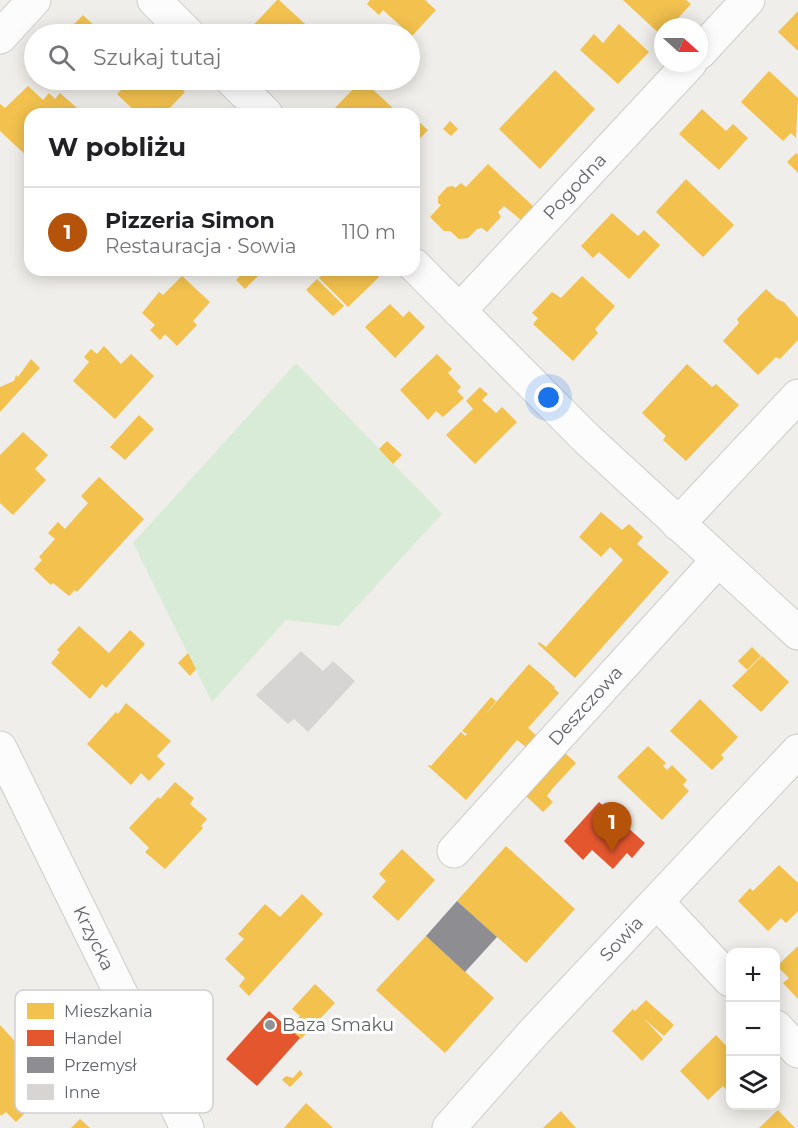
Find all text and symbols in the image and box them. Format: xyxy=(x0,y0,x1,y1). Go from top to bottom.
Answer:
north arrow xyxy=(654,18,708,72)
search box xyxy=(24,24,420,90)
icon: search xyxy=(45,41,78,74)
text: Szukaj tutaj xyxy=(93,44,221,71)
text: W pobliżu xyxy=(48,131,186,163)
street label: Pogodna xyxy=(539,149,611,224)
text: Pizzeria Simon xyxy=(105,207,275,234)
text: 1 xyxy=(64,220,71,244)
text: 110 m xyxy=(342,220,396,244)
text: Restauracja · Sowia xyxy=(105,234,297,258)
your location xyxy=(534,383,563,412)
street label: Deszczowa xyxy=(544,661,627,750)
pin: 1 xyxy=(592,802,632,852)
street label: Krzycka xyxy=(68,902,119,974)
street label: Sowia xyxy=(595,912,648,966)
map controls xyxy=(726,948,780,1110)
button: + xyxy=(726,948,780,1002)
legend xyxy=(15,990,213,1113)
text: Mieszkania xyxy=(64,1002,153,1021)
button: − xyxy=(726,1002,780,1056)
place label: Baza Smaku xyxy=(282,1014,394,1036)
marker: Baza Smaku xyxy=(263,1018,277,1032)
text: Handel xyxy=(64,1029,122,1048)
text: Przemysł xyxy=(64,1056,137,1075)
button: layers xyxy=(726,1056,780,1110)
text: Inne xyxy=(64,1083,100,1102)

